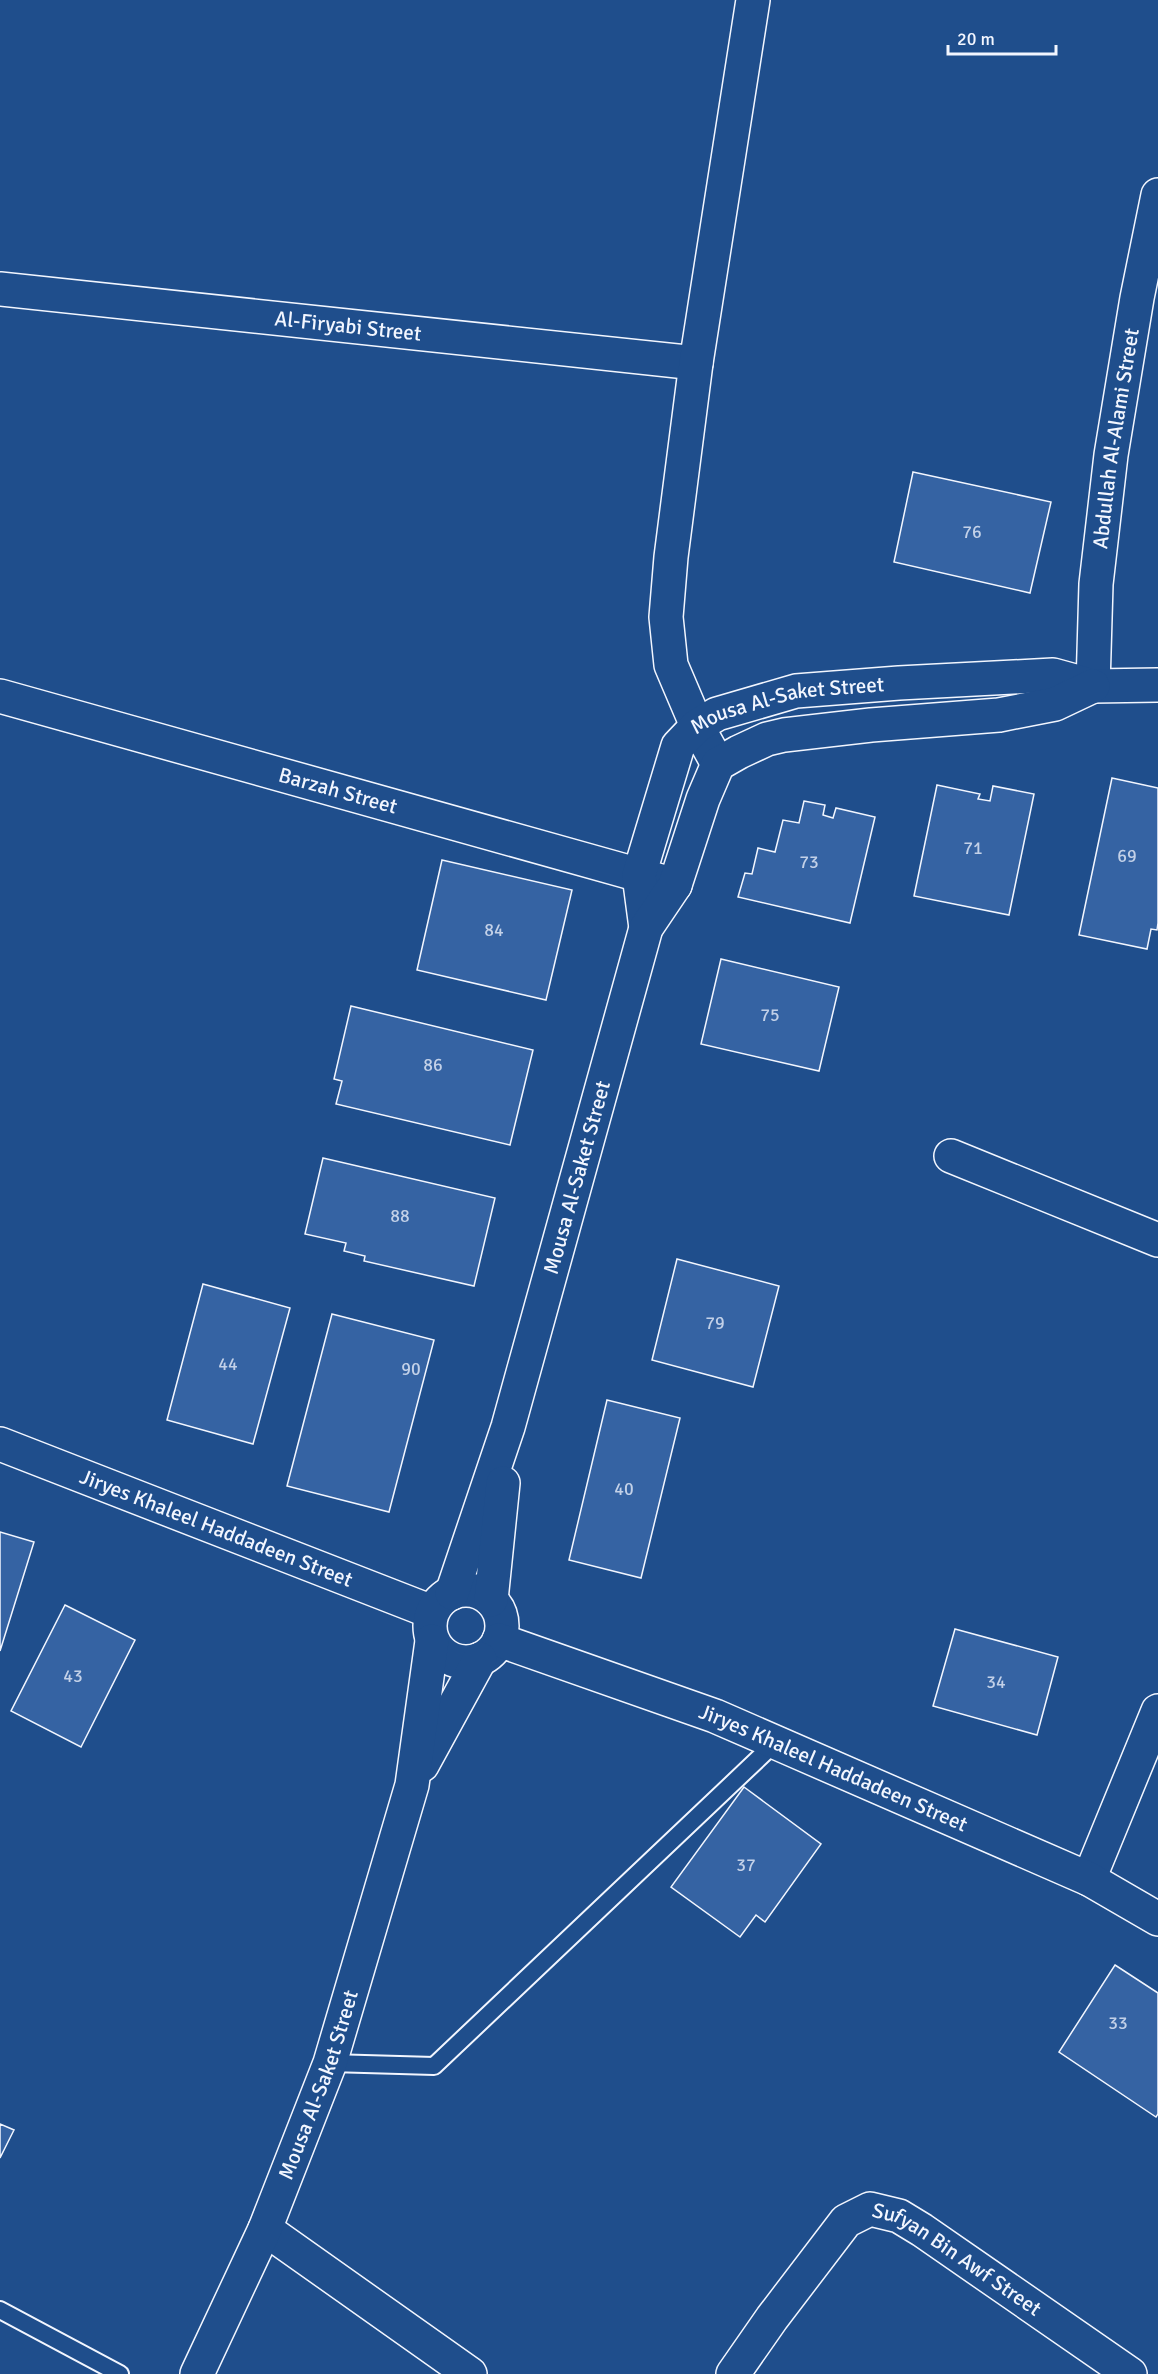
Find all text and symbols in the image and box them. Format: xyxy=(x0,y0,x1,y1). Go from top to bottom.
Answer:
scale bar xyxy=(948,18,1056,56)
text: 20 m xyxy=(957,28,995,50)
street label: Al-Firyabi Street xyxy=(273,305,423,347)
street label: Abdullah Al-Alami Street xyxy=(1087,326,1145,550)
house number: 76 xyxy=(962,521,982,543)
street label: Mousa Al-Saket Street xyxy=(686,671,885,740)
street label: Barzah Street xyxy=(276,762,400,820)
house number: 71 xyxy=(963,837,983,859)
house number: 69 xyxy=(1117,845,1137,867)
house number: 73 xyxy=(799,851,819,873)
house number: 84 xyxy=(484,919,504,941)
house number: 75 xyxy=(760,1004,780,1026)
house number: 86 xyxy=(423,1054,443,1076)
street label: Mousa Al-Saket Street xyxy=(538,1078,616,1277)
house number: 88 xyxy=(390,1205,410,1227)
house number: 79 xyxy=(705,1312,725,1334)
house number: 44 xyxy=(218,1353,238,1375)
house number: 90 xyxy=(401,1358,421,1380)
street label: Jiryes Khaleel Haddadeen Street xyxy=(76,1463,356,1593)
house number: 40 xyxy=(614,1478,634,1500)
house number: 43 xyxy=(63,1665,83,1687)
house number: 34 xyxy=(986,1671,1006,1693)
street label: Jiryes Khaleel Haddadeen Street xyxy=(695,1698,972,1837)
house number: 37 xyxy=(736,1854,756,1876)
street label: Mousa Al-Saket Street xyxy=(273,1987,364,2183)
house number: 33 xyxy=(1108,2012,1128,2034)
street label: Sufyan Bin Awf Street xyxy=(870,2197,1046,2322)

